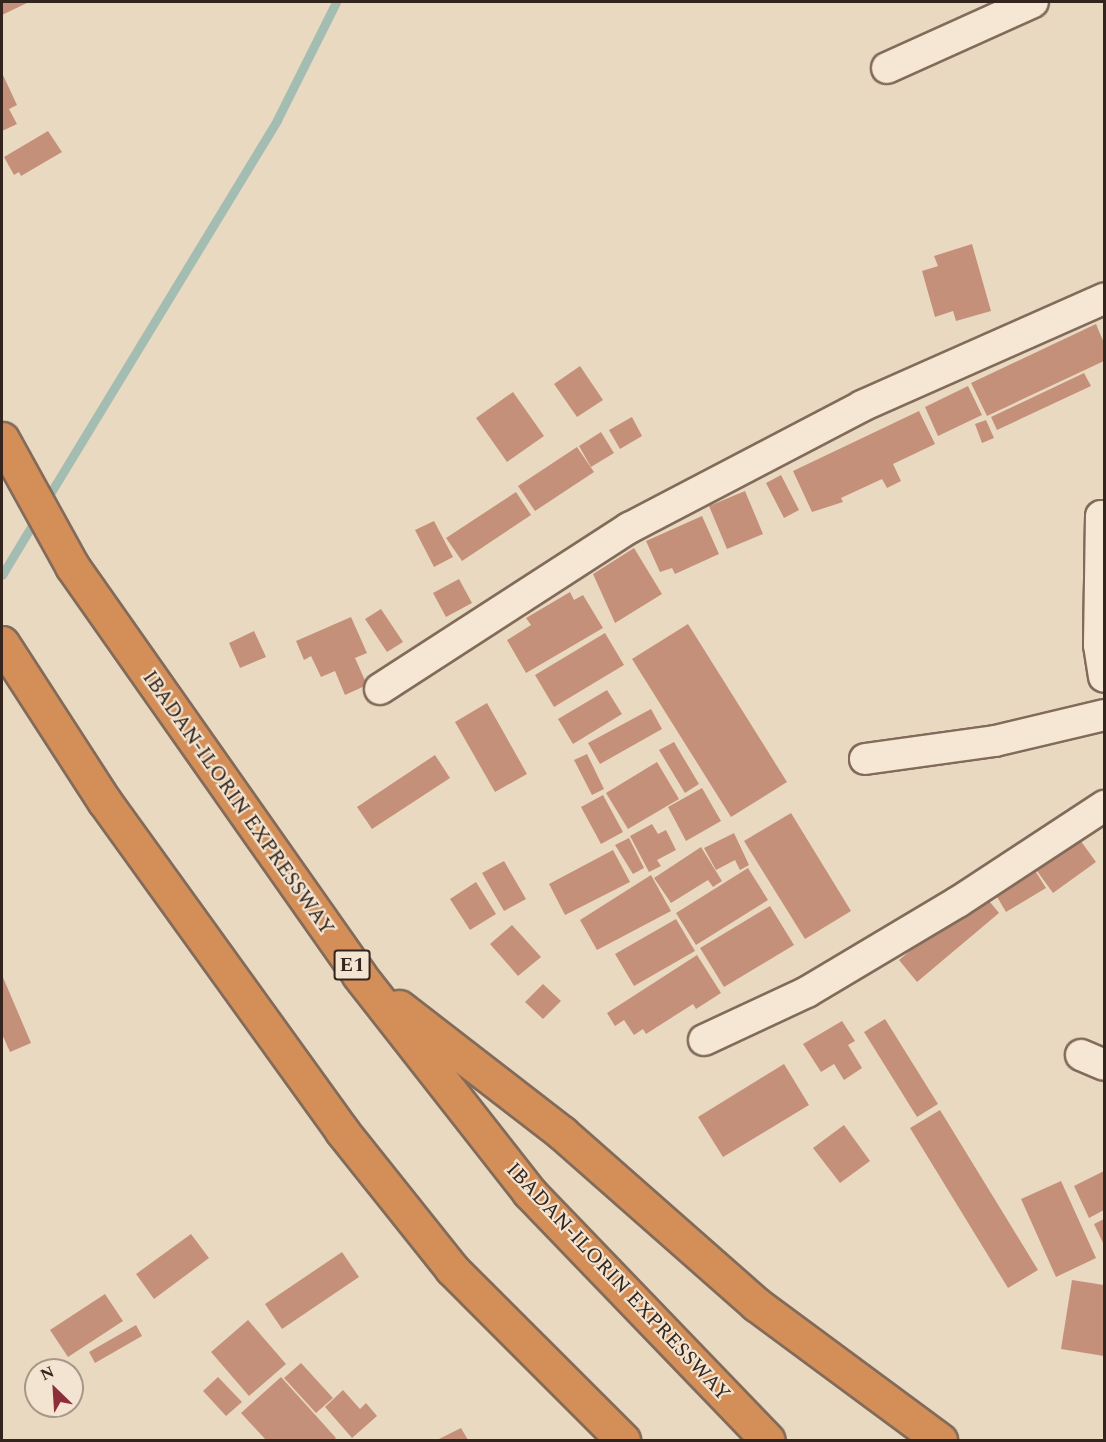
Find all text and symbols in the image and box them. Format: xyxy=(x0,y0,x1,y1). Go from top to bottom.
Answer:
street label: IBADAN-ILORIN EXPRESSWAY xyxy=(137,666,339,940)
road number: E1 xyxy=(332,948,372,982)
street label: IBADAN-ILORIN EXPRESSWAY xyxy=(501,1157,735,1407)
north arrow xyxy=(24,1358,84,1418)
text: N xyxy=(36,1360,58,1387)

